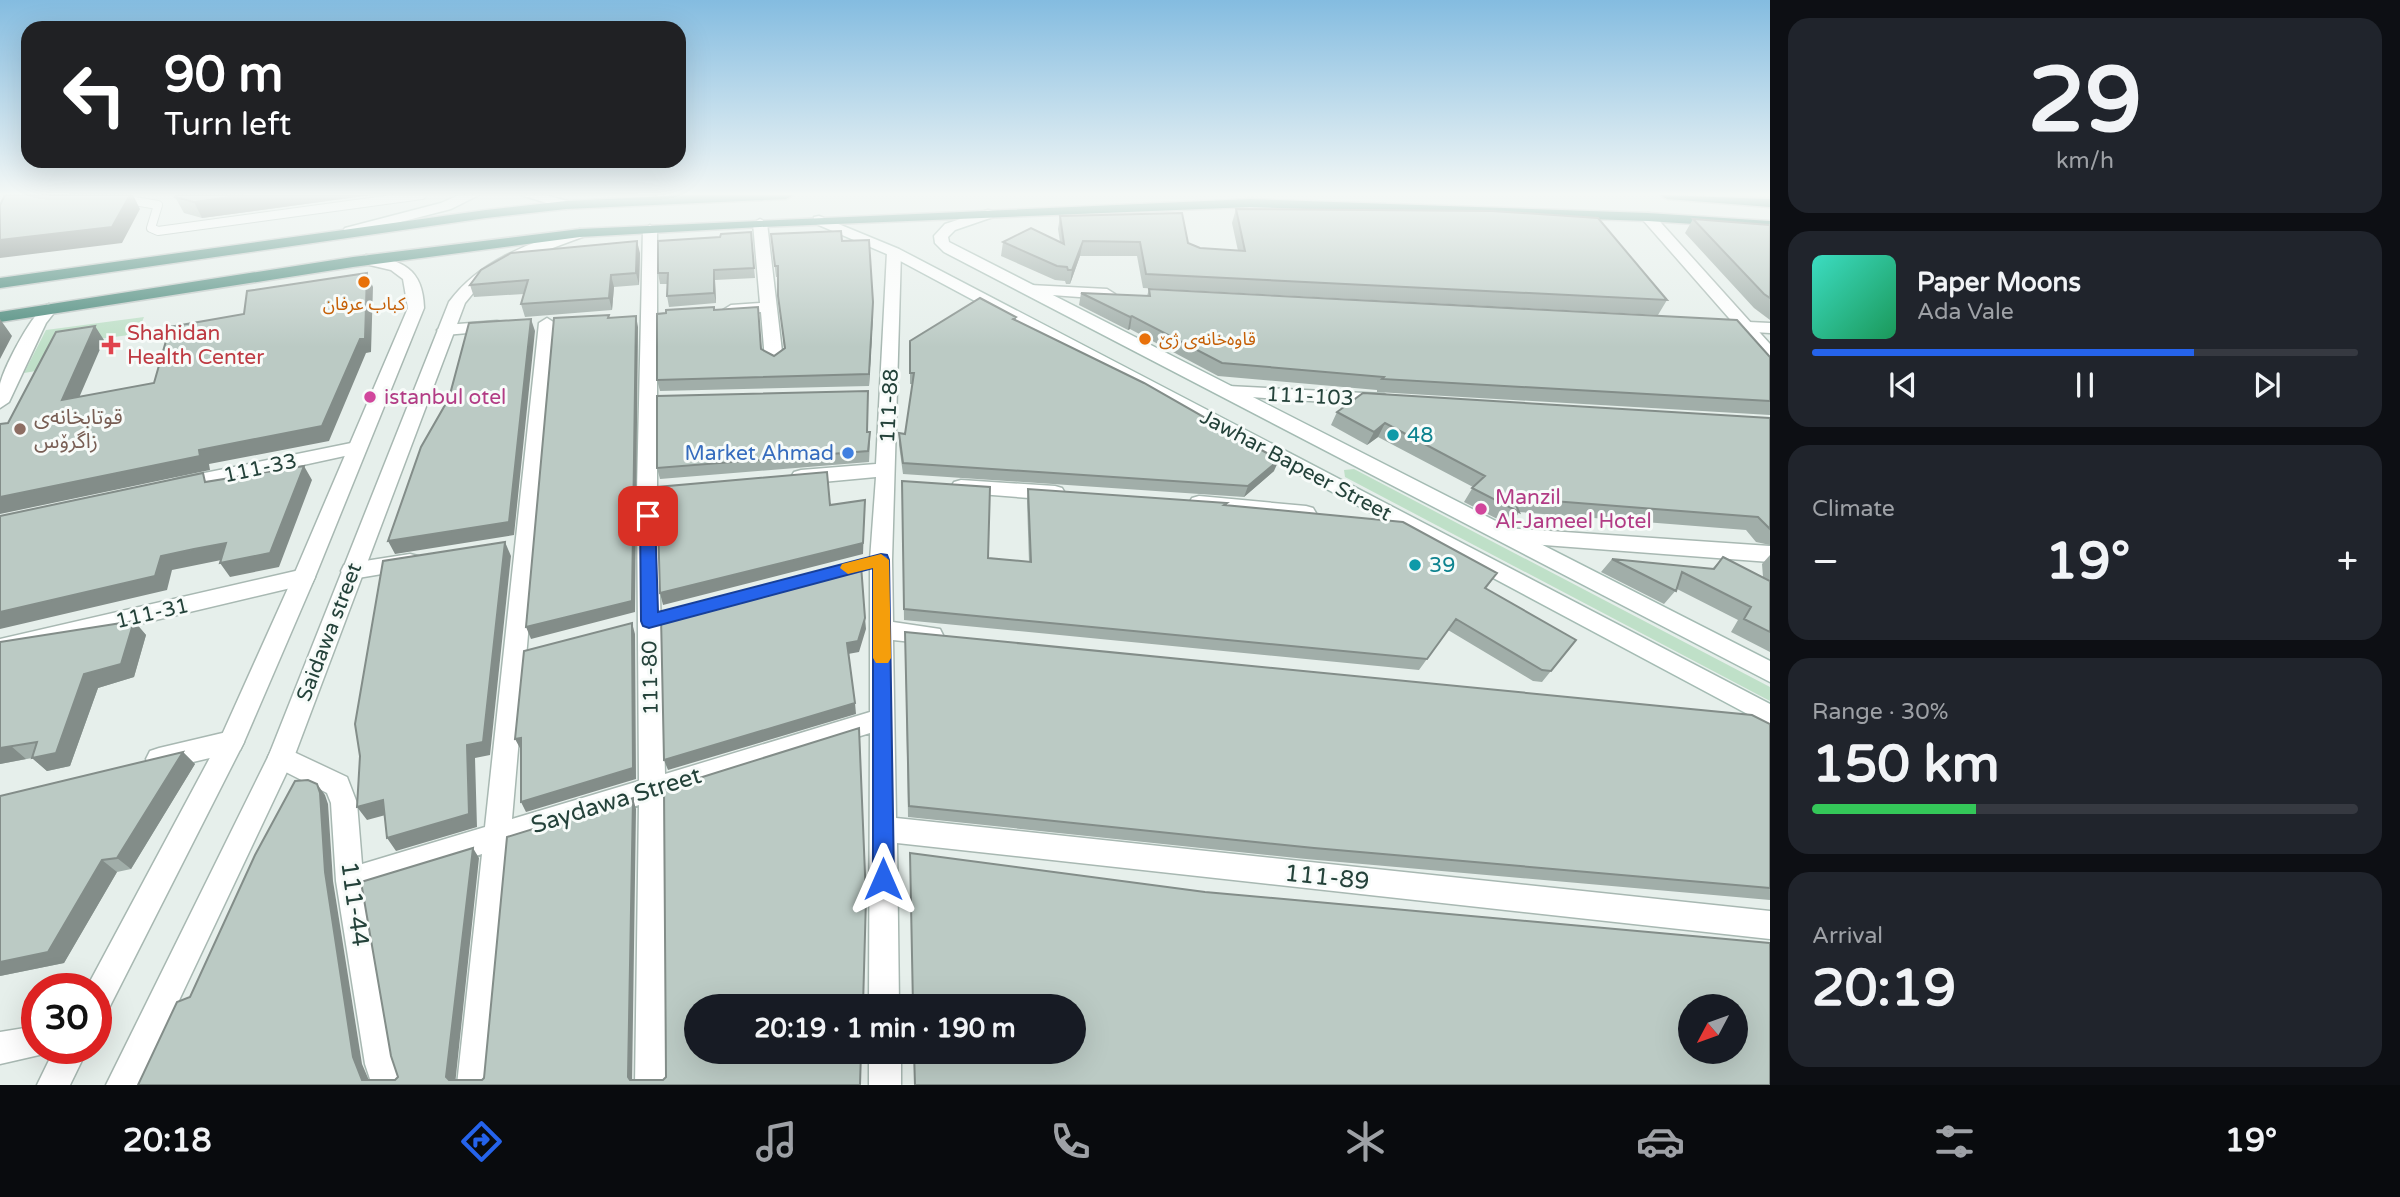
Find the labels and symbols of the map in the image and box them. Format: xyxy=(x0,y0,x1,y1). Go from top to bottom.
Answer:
marker: كباب عرفان xyxy=(356,274,372,290)
place label: كباب عرفان xyxy=(323,293,406,315)
place label: Shahidan Health Center xyxy=(127,321,264,370)
place label: قاوەخانەی ژێ xyxy=(1159,328,1256,350)
marker: قاوەخانەی ژێ xyxy=(1137,331,1153,347)
marker: Shahidan Health Center xyxy=(101,335,121,355)
street label: 111-88 xyxy=(875,368,904,444)
street label: 111-103 xyxy=(1266,382,1354,411)
place label: istanbul otel xyxy=(384,385,506,410)
marker: istanbul otel xyxy=(362,389,378,405)
street label: Jawhar Bapeer Street xyxy=(1196,404,1396,526)
place label: قوتابخانەی زاگرۆس xyxy=(34,405,123,454)
marker: قوتابخانەی زاگرۆس xyxy=(12,421,28,437)
place label: 48 xyxy=(1407,423,1433,448)
marker: 48 xyxy=(1385,427,1401,443)
place label: Market Ahmad xyxy=(685,441,834,466)
marker: Market Ahmad xyxy=(840,445,856,461)
street label: 111-33 xyxy=(221,449,299,488)
place label: Manzil Al-Jameel Hotel xyxy=(1495,485,1652,534)
pin xyxy=(618,486,678,546)
marker: Manzil Al-Jameel Hotel xyxy=(1473,501,1489,517)
place label: 39 xyxy=(1429,553,1455,578)
marker: 39 xyxy=(1407,557,1423,573)
street label: Saidawa street xyxy=(292,559,367,705)
street label: 111-31 xyxy=(113,593,191,634)
street label: 111-80 xyxy=(637,641,664,715)
street label: Saydawa Street xyxy=(528,761,705,840)
position arrow xyxy=(846,842,920,916)
street label: 111-89 xyxy=(1283,859,1371,896)
street label: 111-44 xyxy=(334,860,375,948)
speed limit sign: 30 xyxy=(21,973,112,1064)
north arrow xyxy=(1678,994,1748,1064)

